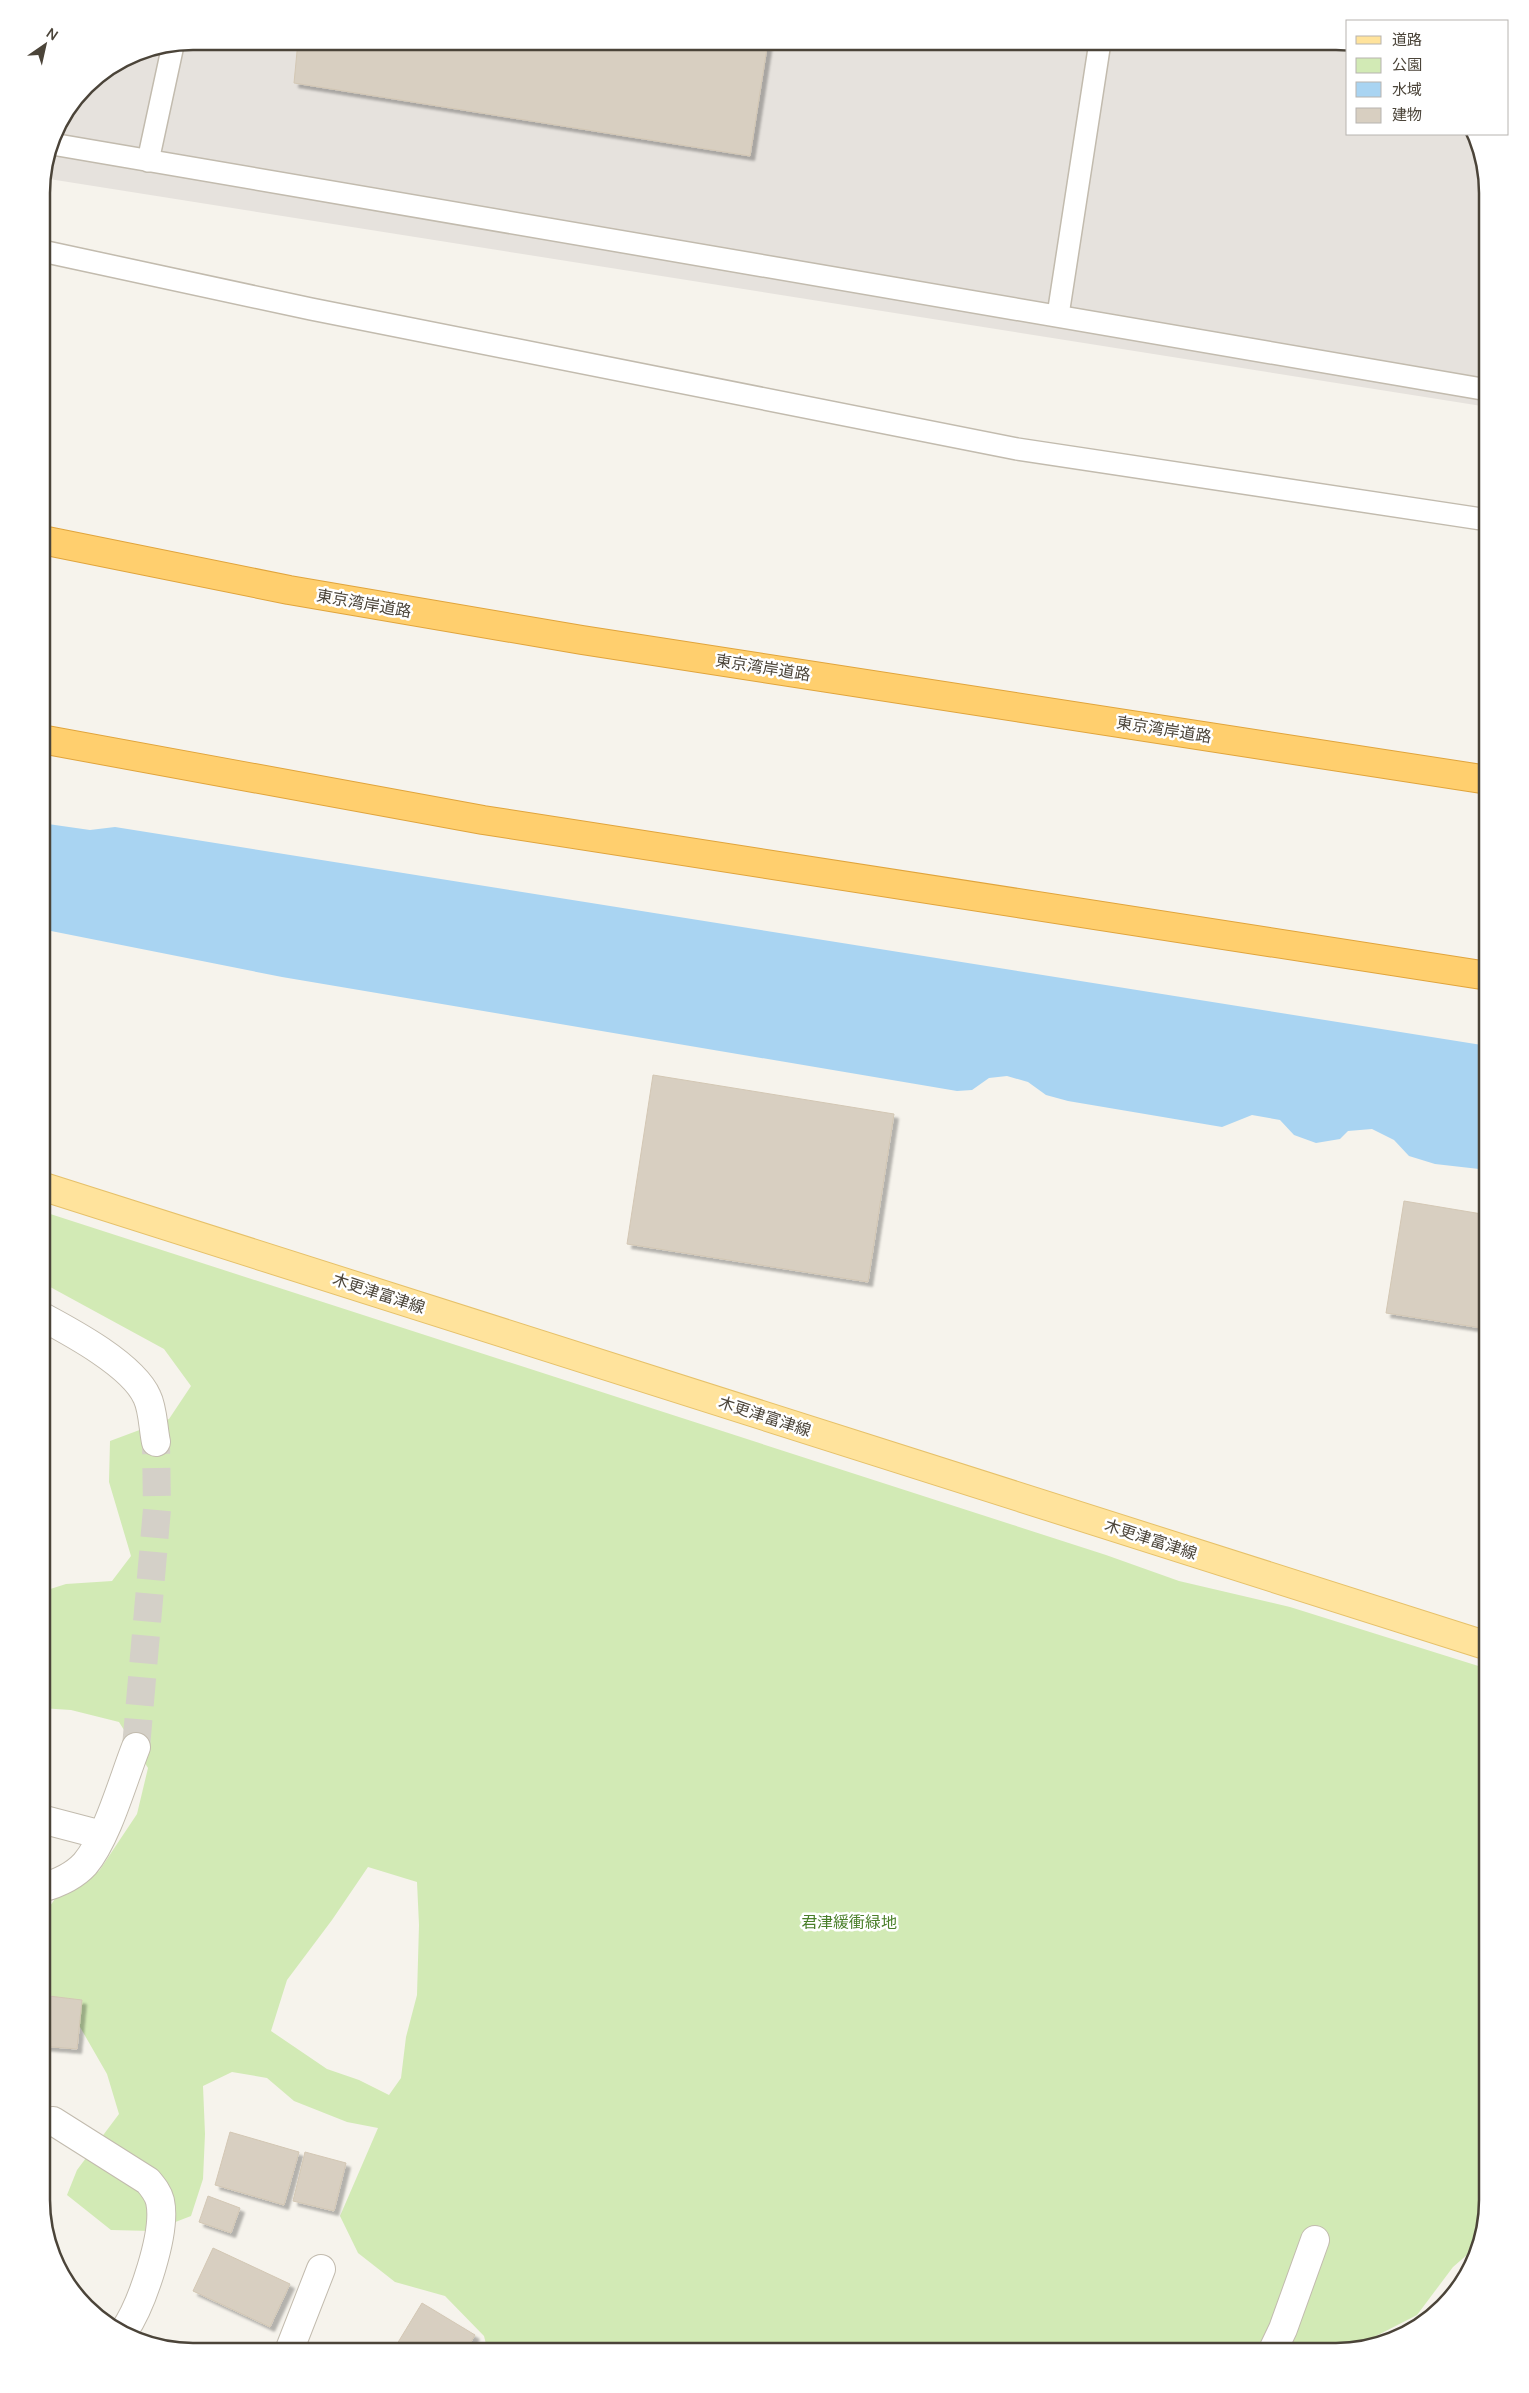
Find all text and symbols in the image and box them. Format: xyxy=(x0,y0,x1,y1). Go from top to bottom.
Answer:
north arrow xyxy=(20,20,70,70)
legend xyxy=(1346,20,1509,135)
text: N xyxy=(43,23,62,44)
text: 道路 xyxy=(1392,29,1422,50)
text: 公園 xyxy=(1392,54,1422,75)
text: 水域 xyxy=(1392,79,1422,100)
text: 建物 xyxy=(1392,104,1422,125)
street label: 東京湾岸道路 xyxy=(315,584,413,622)
street label: 東京湾岸道路 xyxy=(714,649,812,685)
street label: 東京湾岸道路 xyxy=(1115,711,1213,747)
street label: 木更津富津線 xyxy=(330,1268,428,1318)
street label: 木更津富津線 xyxy=(716,1391,814,1441)
street label: 木更津富津線 xyxy=(1102,1514,1200,1564)
park label: 君津緩衝緑地 xyxy=(801,1911,897,1933)

